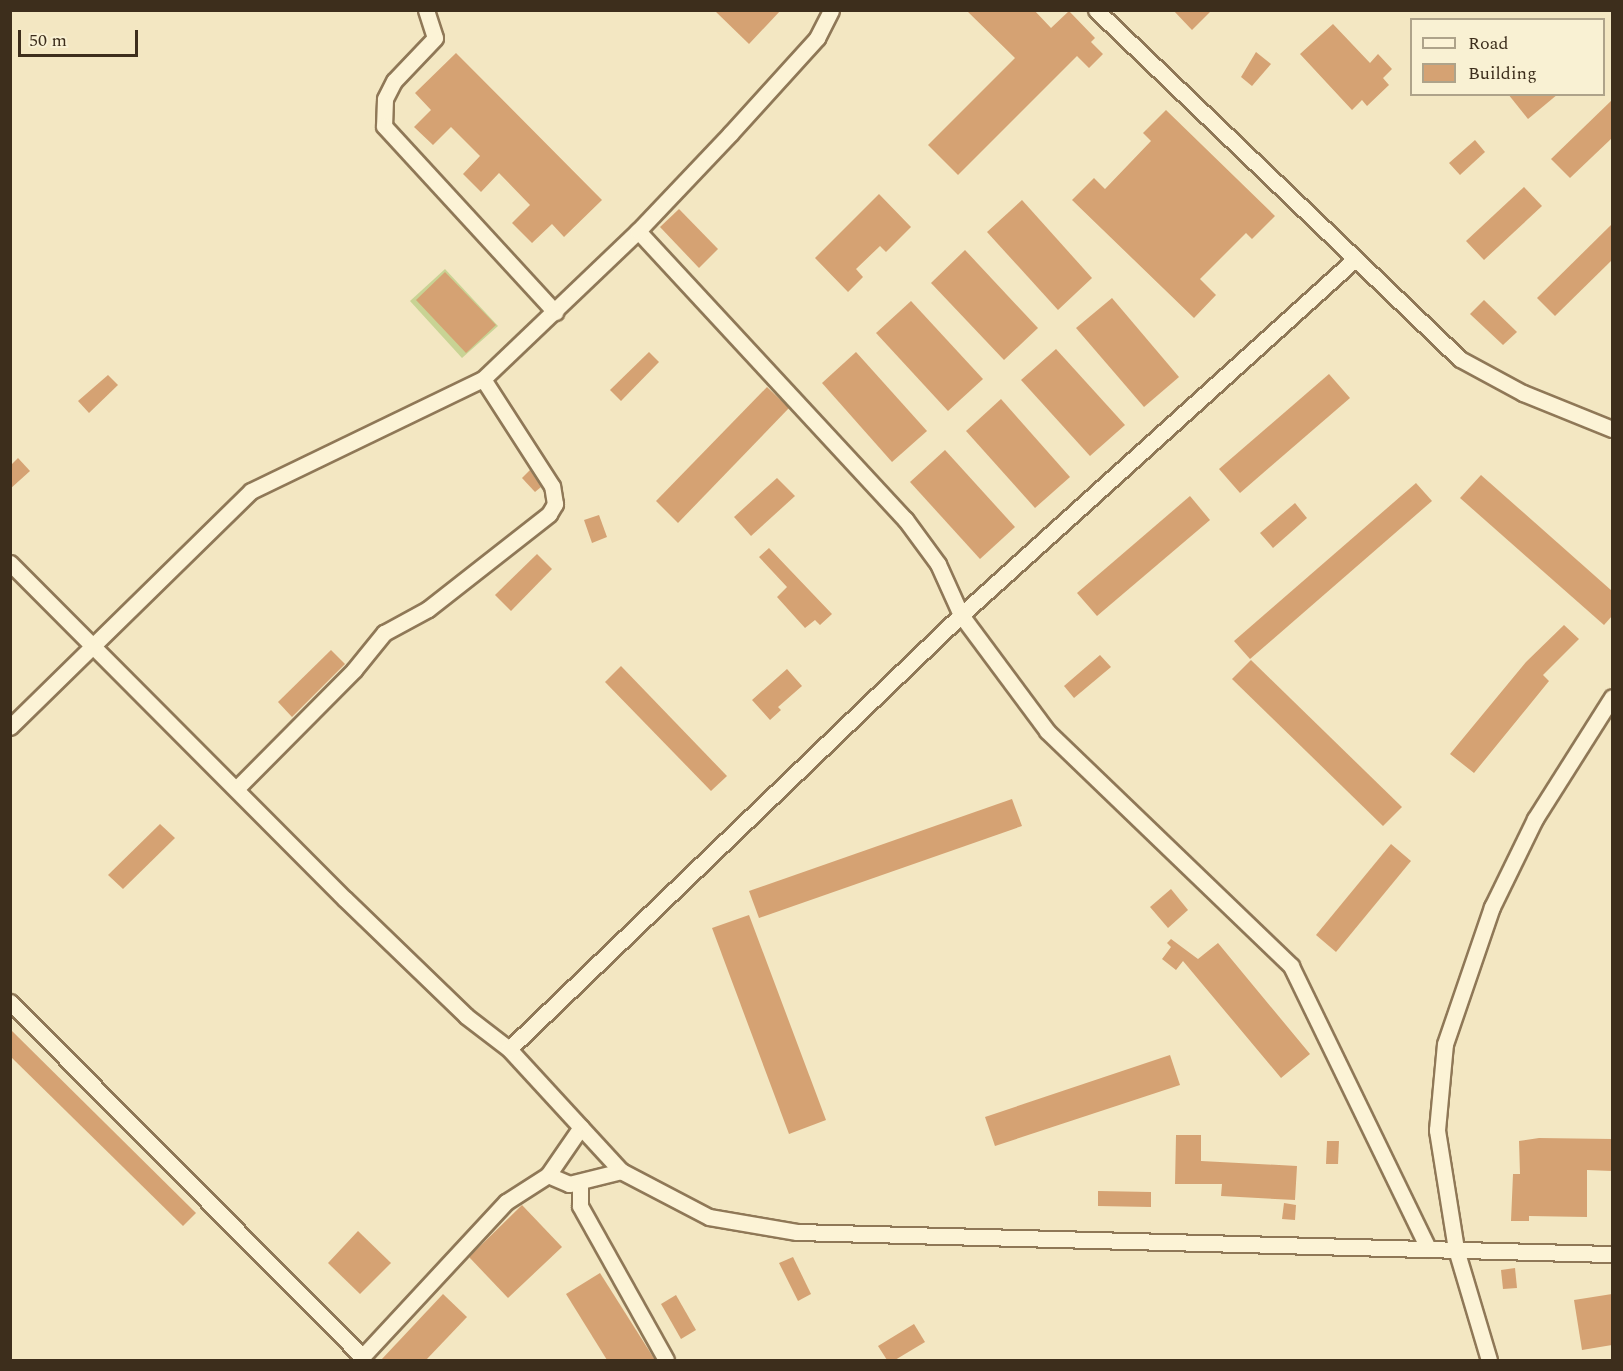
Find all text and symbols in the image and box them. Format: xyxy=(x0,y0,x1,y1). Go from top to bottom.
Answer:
scale bar xyxy=(21,18,141,56)
legend xyxy=(1410,18,1605,96)
text: 50 m xyxy=(29,27,67,54)
text: Road xyxy=(1468,30,1509,57)
text: Building xyxy=(1468,60,1537,87)

